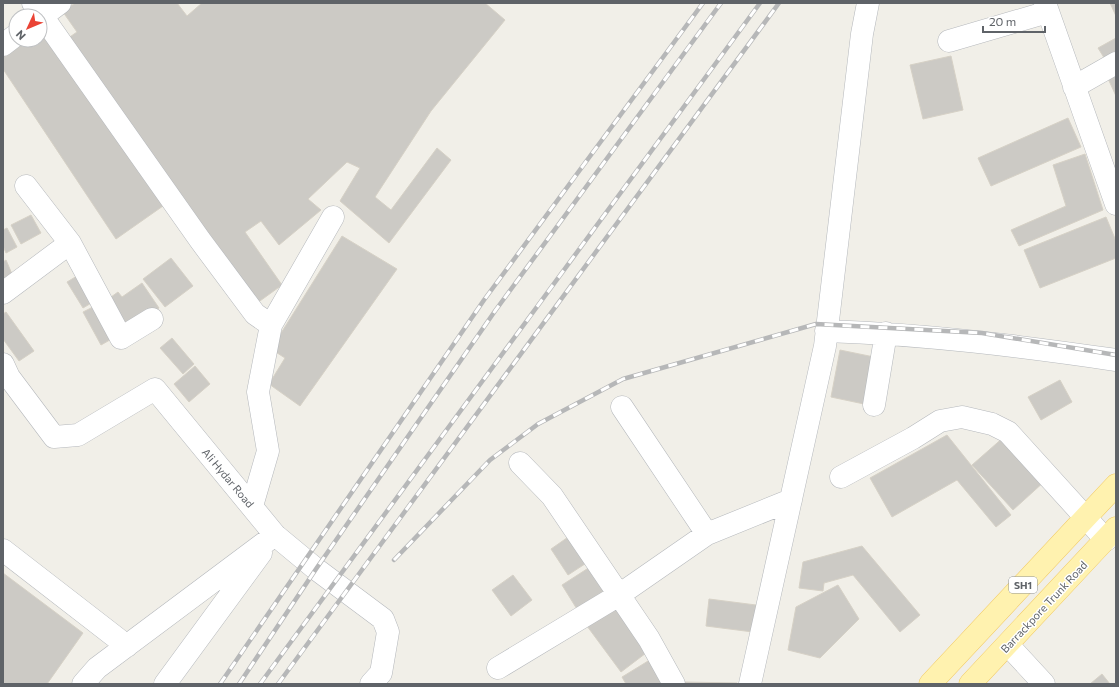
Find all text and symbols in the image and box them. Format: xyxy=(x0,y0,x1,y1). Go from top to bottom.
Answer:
north arrow xyxy=(8,8,48,48)
scale bar xyxy=(983,8,1045,34)
text: 20 m xyxy=(989,14,1016,28)
text: N xyxy=(13,28,28,43)
street label: Ali Hydar Road xyxy=(200,445,257,510)
street label: Barrackpore Trunk Road xyxy=(998,558,1090,655)
road number: SH1 xyxy=(1009,577,1037,593)

